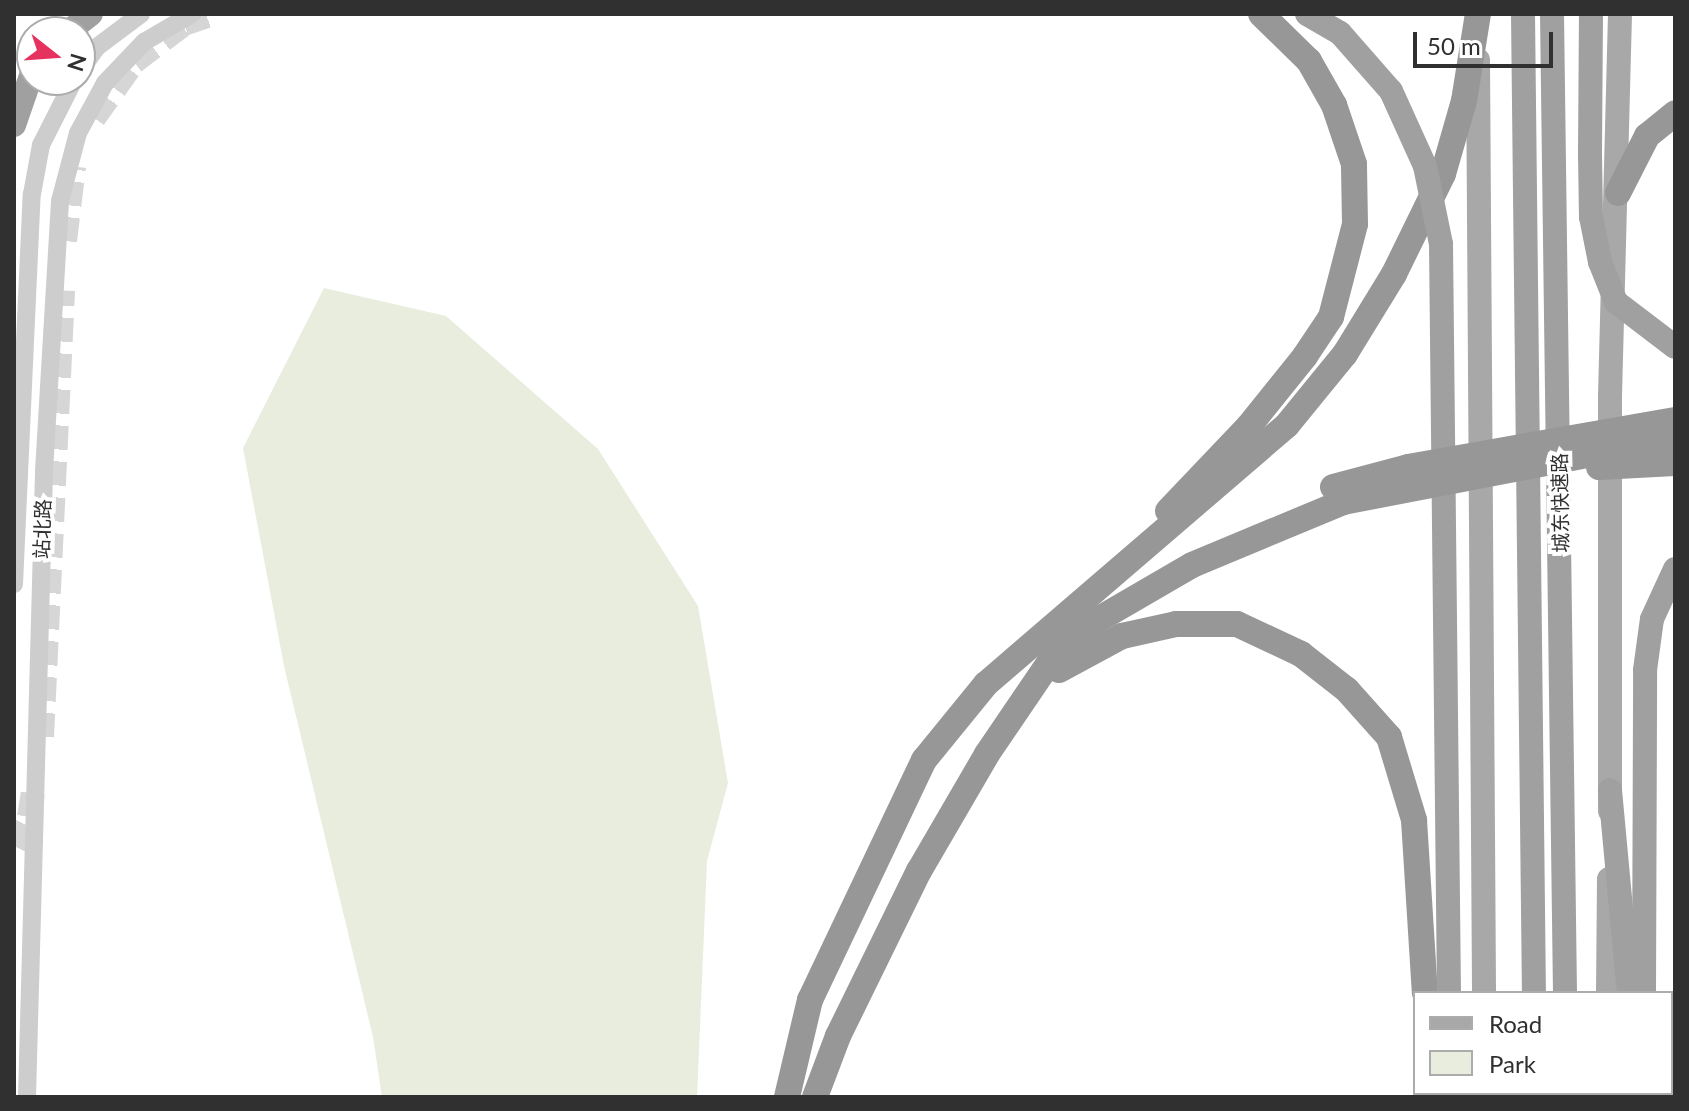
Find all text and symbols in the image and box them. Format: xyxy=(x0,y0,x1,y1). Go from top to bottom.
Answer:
north arrow xyxy=(16,16,96,96)
scale bar xyxy=(1417,16,1557,66)
text: 50 m xyxy=(1427,31,1481,60)
text: N xyxy=(62,51,93,75)
street label: 城东快速路 xyxy=(1547,453,1573,553)
street label: 站北路 xyxy=(29,499,55,559)
legend xyxy=(1413,991,1673,1095)
text: Road xyxy=(1489,1009,1542,1038)
text: Park xyxy=(1489,1049,1536,1078)

